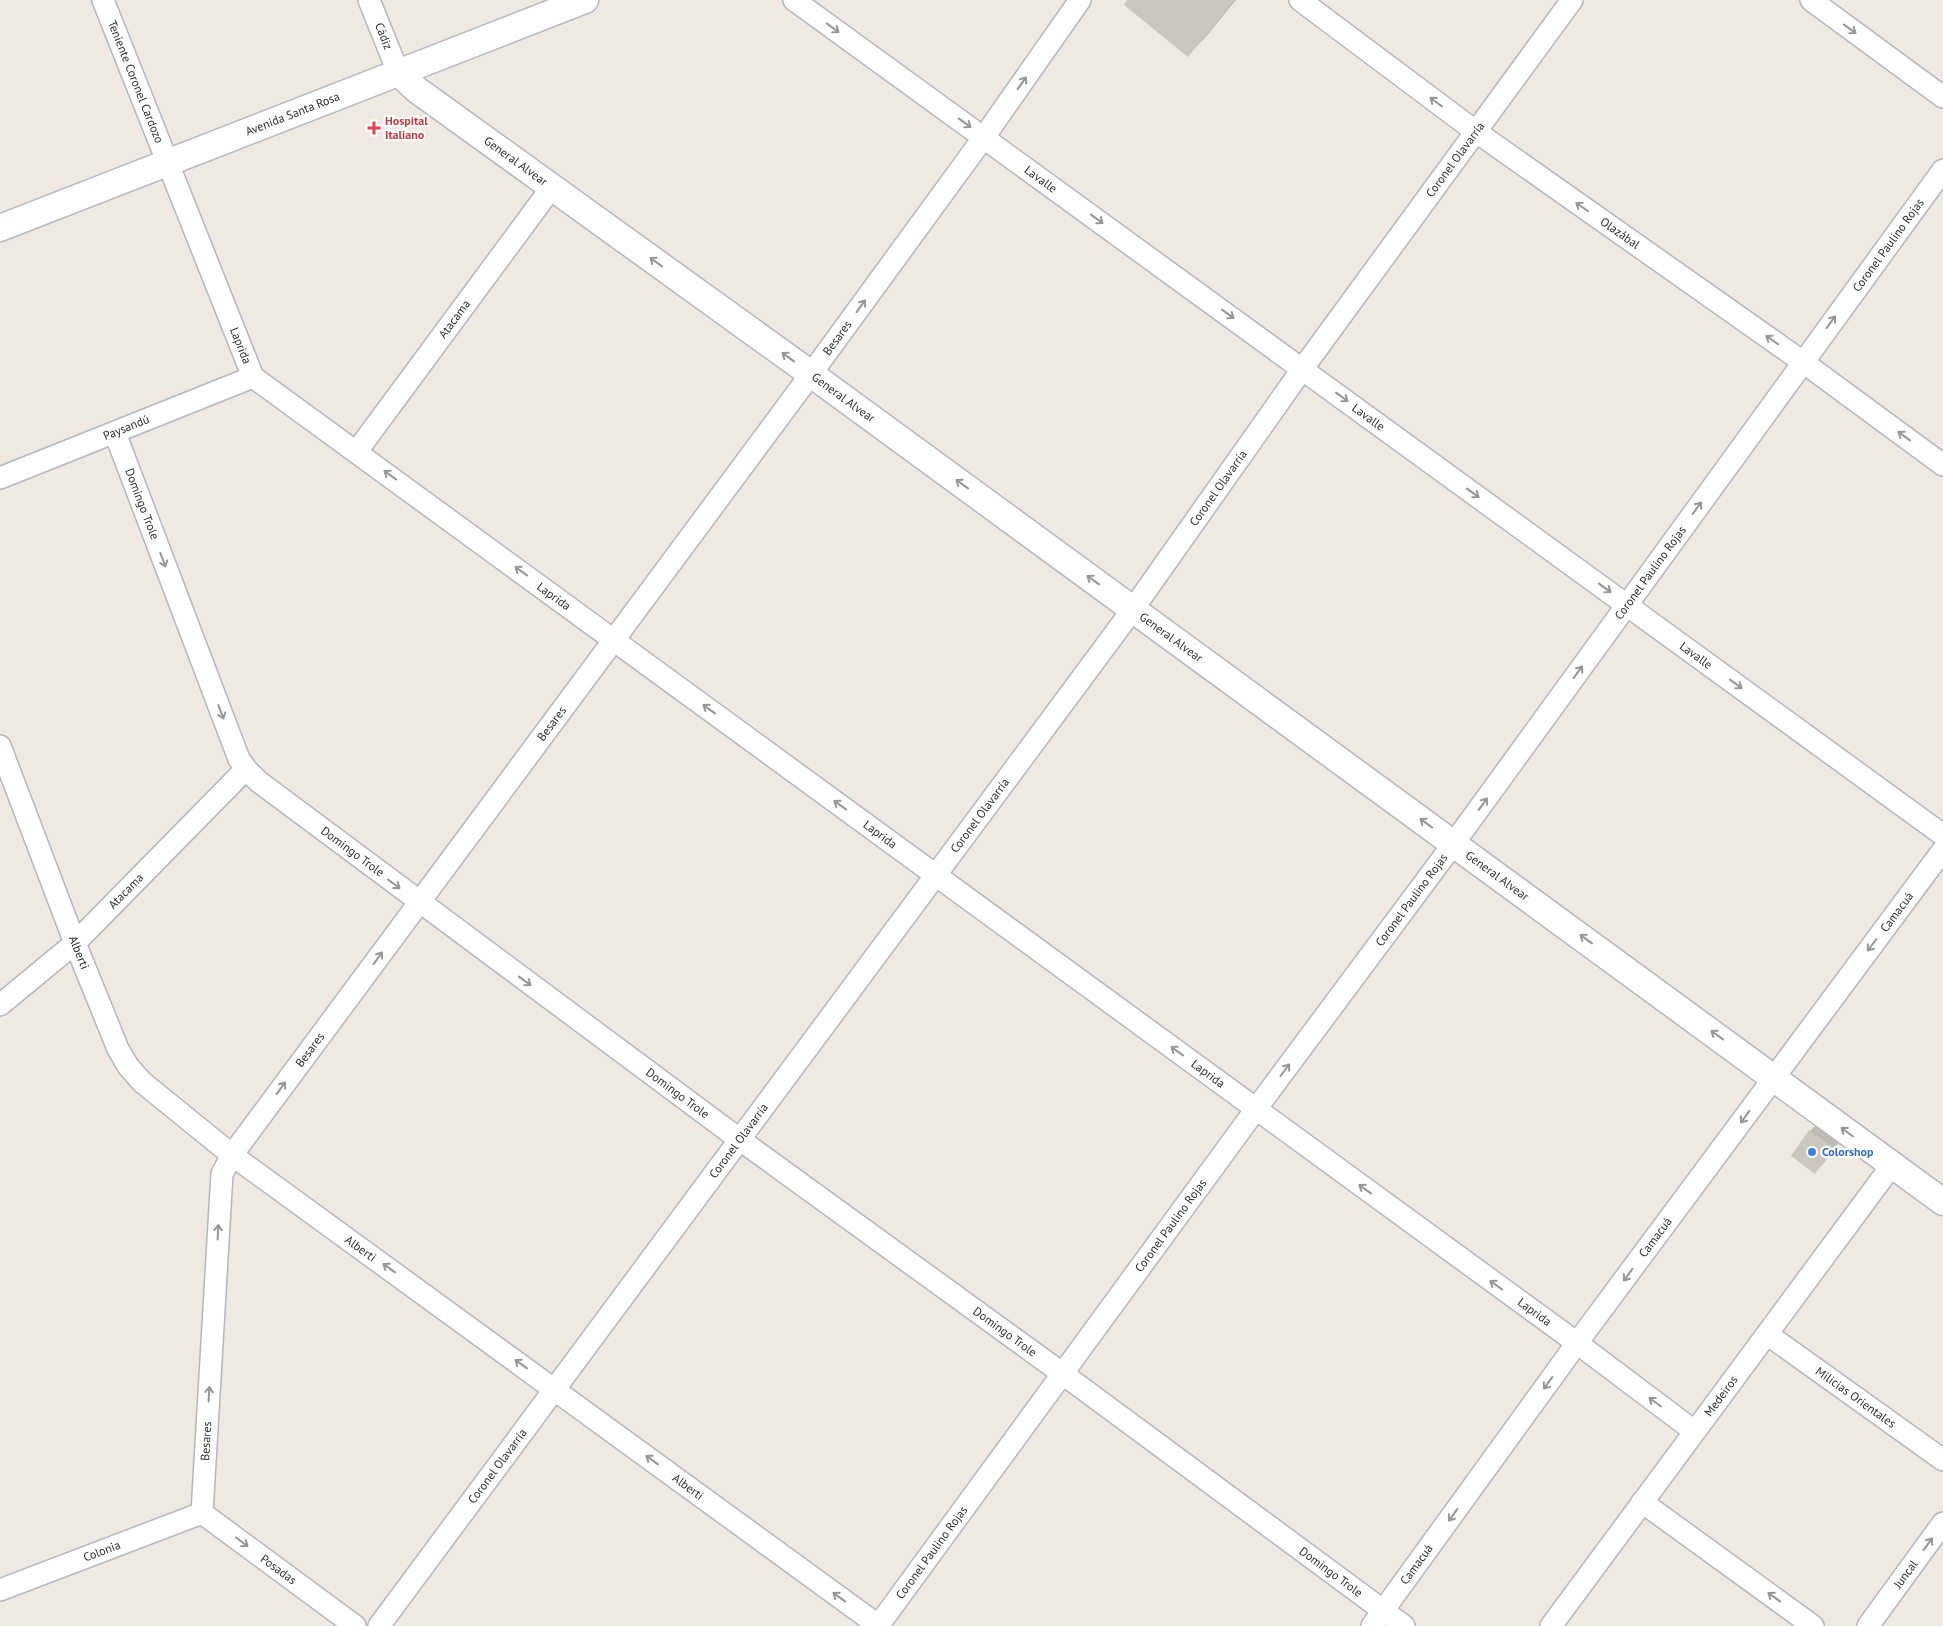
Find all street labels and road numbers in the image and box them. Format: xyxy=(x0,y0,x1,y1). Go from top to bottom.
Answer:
street label: Teniente Coronel Cardozo xyxy=(105,18,167,145)
street label: Cádiz xyxy=(372,20,396,52)
street label: Avenida Santa Rosa xyxy=(243,88,342,139)
street label: Coronel Olavarría xyxy=(1422,119,1487,200)
street label: General Alvear xyxy=(481,133,551,189)
street label: Lavalle xyxy=(1022,162,1060,196)
street label: Coronel Paulino Rojas xyxy=(1849,195,1927,295)
street label: Olazábal xyxy=(1598,214,1643,252)
street label: Atacama xyxy=(435,297,473,341)
street label: Besares xyxy=(819,317,855,358)
street label: Laprida xyxy=(227,325,255,366)
street label: General Alvear xyxy=(809,369,878,425)
street label: Lavalle xyxy=(1349,400,1388,434)
street label: Paysandú xyxy=(101,411,151,443)
street label: Coronel Olavarría xyxy=(1186,447,1250,529)
street label: Domingo Trole xyxy=(122,466,163,542)
street label: Coronel Paulino Rojas xyxy=(1611,523,1689,622)
street label: Laprida xyxy=(534,579,574,613)
street label: General Alvear xyxy=(1137,609,1206,665)
street label: Lavalle xyxy=(1677,638,1716,672)
street label: Besares xyxy=(534,703,569,744)
street label: Coronel Olavarría xyxy=(947,775,1012,856)
street label: Laprida xyxy=(861,817,900,851)
street label: Domingo Trole xyxy=(318,823,387,880)
street label: General Alvear xyxy=(1463,847,1532,904)
street label: Coronel Paulino Rojas xyxy=(1372,850,1451,949)
street label: Atacama xyxy=(105,870,146,912)
street label: Camacuá xyxy=(1877,889,1916,935)
street label: Alberti xyxy=(66,933,93,971)
street label: Besares xyxy=(292,1029,327,1070)
street label: Laprida xyxy=(1189,1056,1228,1091)
street label: Domingo Trole xyxy=(643,1064,712,1121)
street label: Coronel Olavarría xyxy=(706,1100,771,1181)
street label: Coronel Paulino Rojas xyxy=(1131,1176,1209,1275)
street label: Camacuá xyxy=(1635,1214,1675,1260)
street label: Alberti xyxy=(342,1232,379,1264)
street label: Laprida xyxy=(1515,1294,1555,1329)
street label: Domingo Trole xyxy=(970,1303,1040,1360)
street label: Milicias Orientales xyxy=(1813,1363,1899,1431)
street label: Medeiros xyxy=(1701,1372,1741,1419)
street label: Besares xyxy=(197,1421,214,1461)
street label: Coronel Olavarría xyxy=(464,1425,530,1506)
street label: Alberti xyxy=(670,1470,707,1503)
street label: Coronel Paulino Rojas xyxy=(892,1503,970,1602)
street label: Colonia xyxy=(81,1537,122,1565)
street label: Camacuá xyxy=(1397,1541,1436,1587)
street label: Domingo Trole xyxy=(1297,1543,1366,1600)
street label: Posadas xyxy=(258,1551,300,1587)
street label: Juncal xyxy=(1889,1556,1921,1592)

